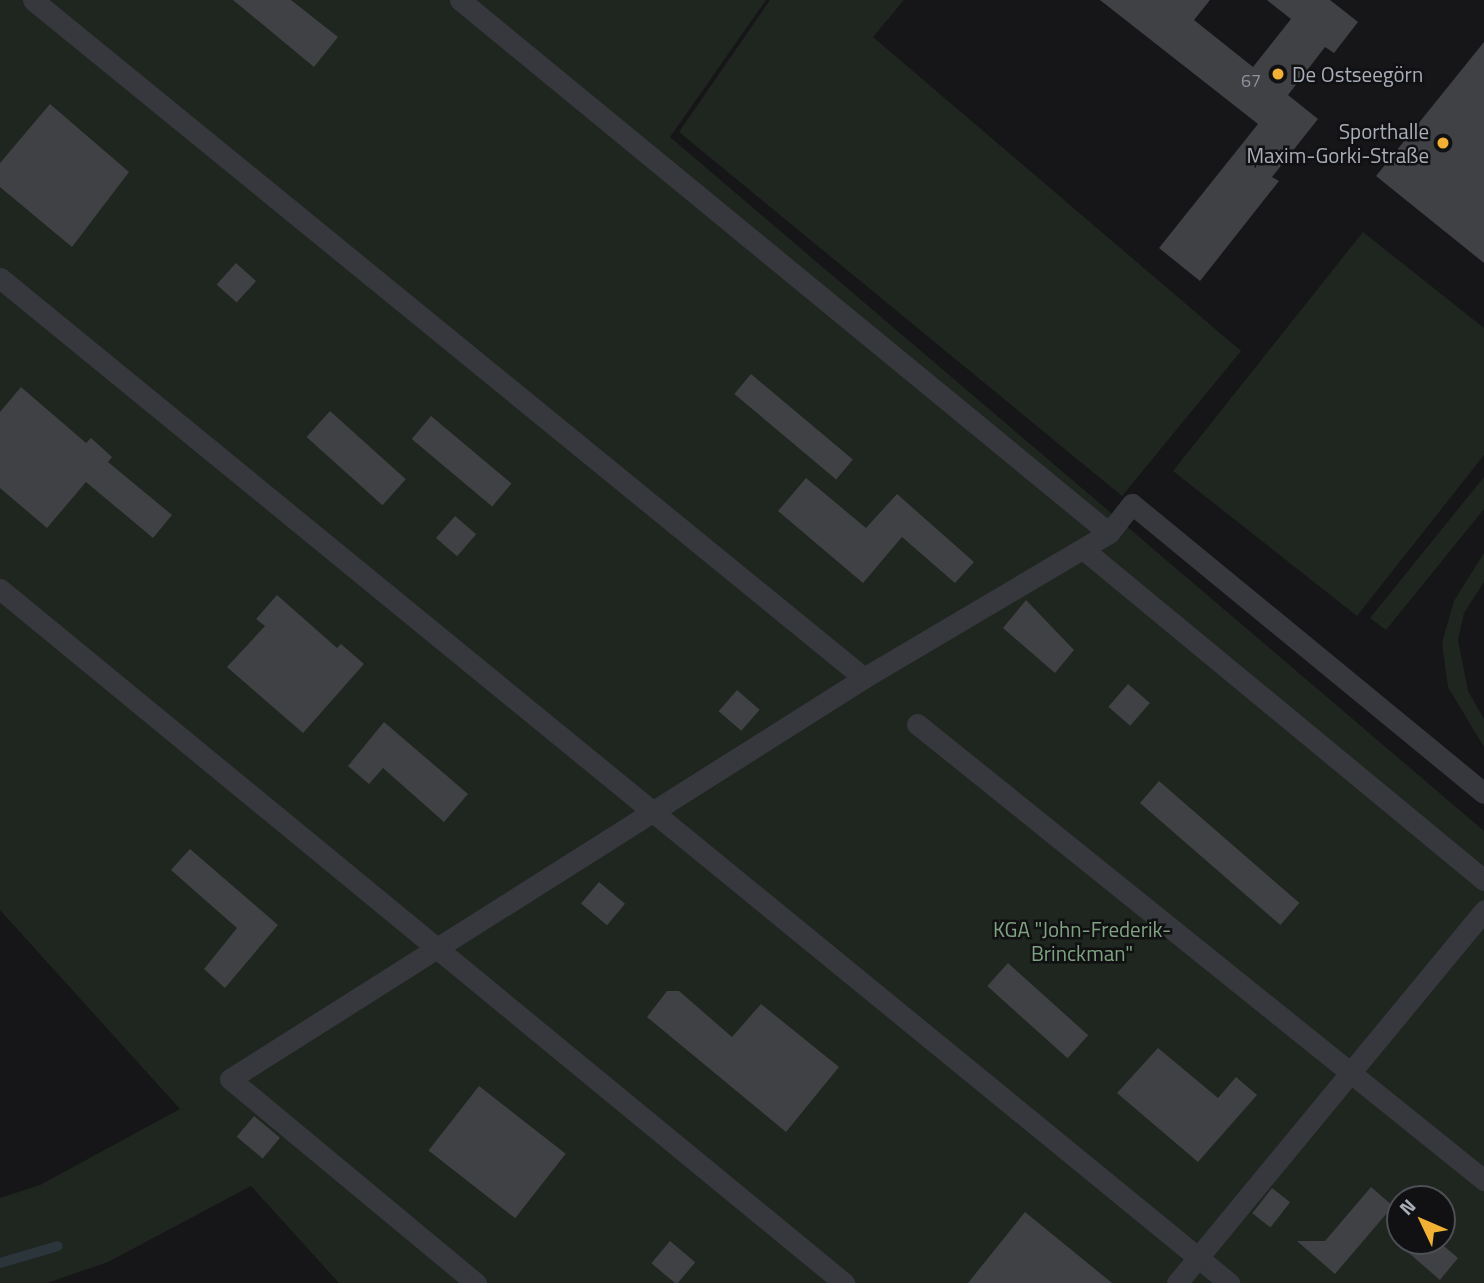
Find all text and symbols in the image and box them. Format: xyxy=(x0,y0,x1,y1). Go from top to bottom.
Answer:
place label: De Ostseegörn xyxy=(1292,61,1423,87)
marker: De Ostseegörn xyxy=(1270,66,1286,82)
house number: 67 xyxy=(1241,70,1261,92)
place label: Sporthalle Maxim-Gorki-Straße xyxy=(1246,118,1429,168)
marker: Sporthalle Maxim-Gorki-Straße xyxy=(1435,135,1451,151)
park label: KGA "John-Frederik- Brinckman" xyxy=(993,916,1171,966)
north arrow xyxy=(1386,1185,1456,1255)
text: N xyxy=(1392,1192,1422,1221)

